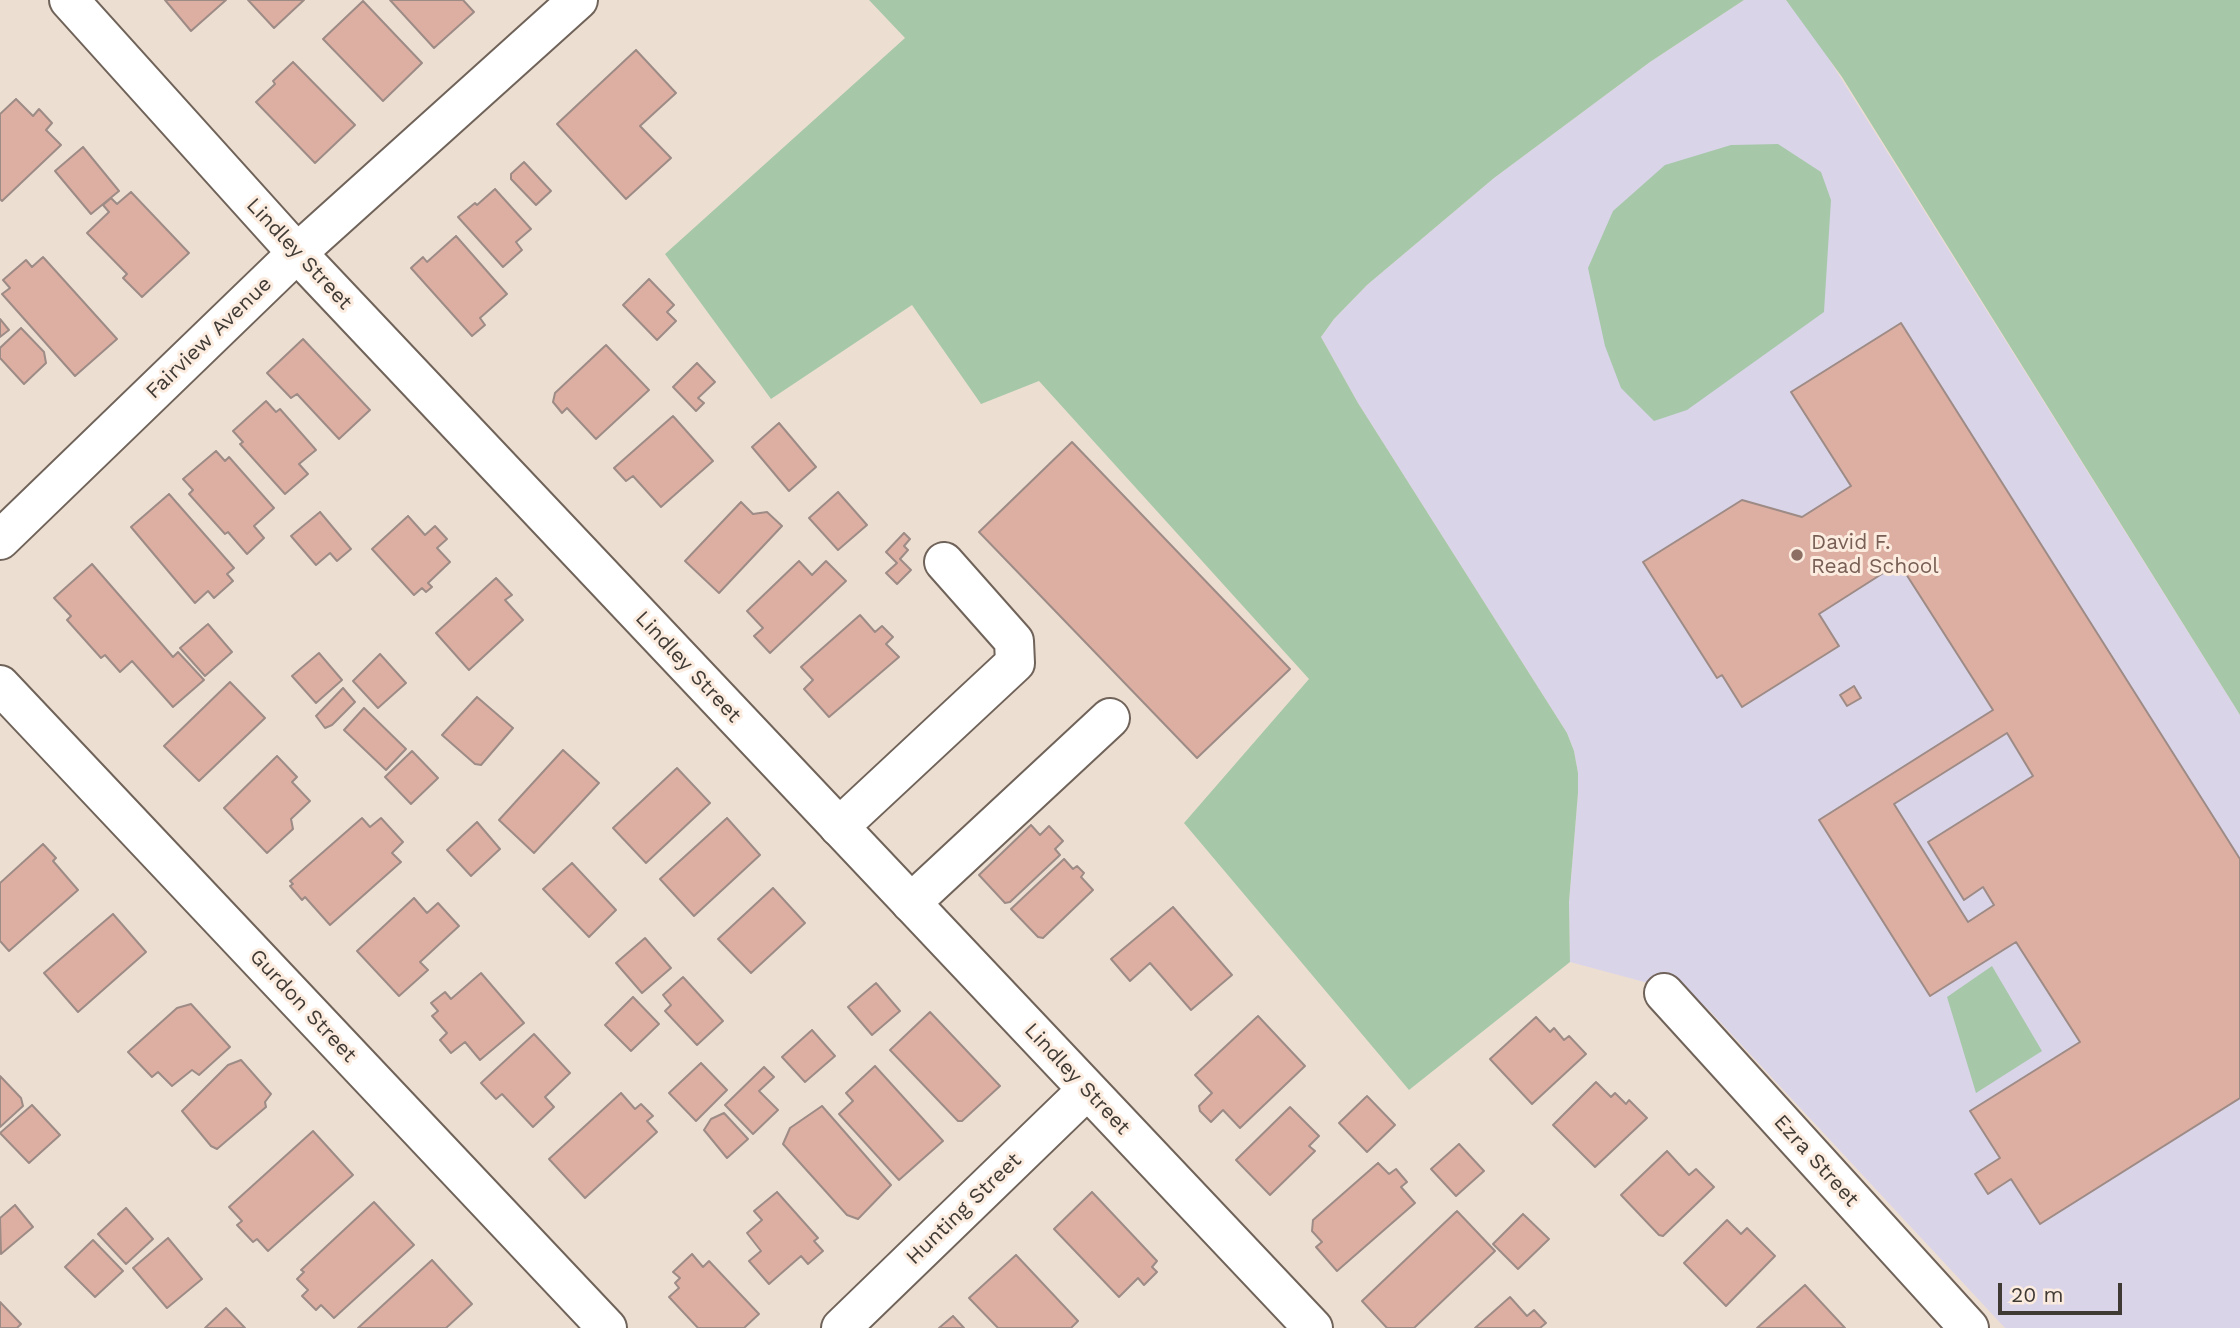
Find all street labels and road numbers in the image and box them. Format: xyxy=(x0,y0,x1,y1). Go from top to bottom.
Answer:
street label: Lindley Street xyxy=(241,193,357,315)
street label: Fairview Avenue xyxy=(141,272,277,404)
street label: Lindley Street xyxy=(630,606,746,728)
street label: Gurdon Street xyxy=(244,944,362,1068)
street label: Lindley Street xyxy=(1019,1018,1135,1140)
street label: Ezra Street xyxy=(1768,1110,1864,1212)
street label: Hunting Street xyxy=(901,1148,1027,1270)

